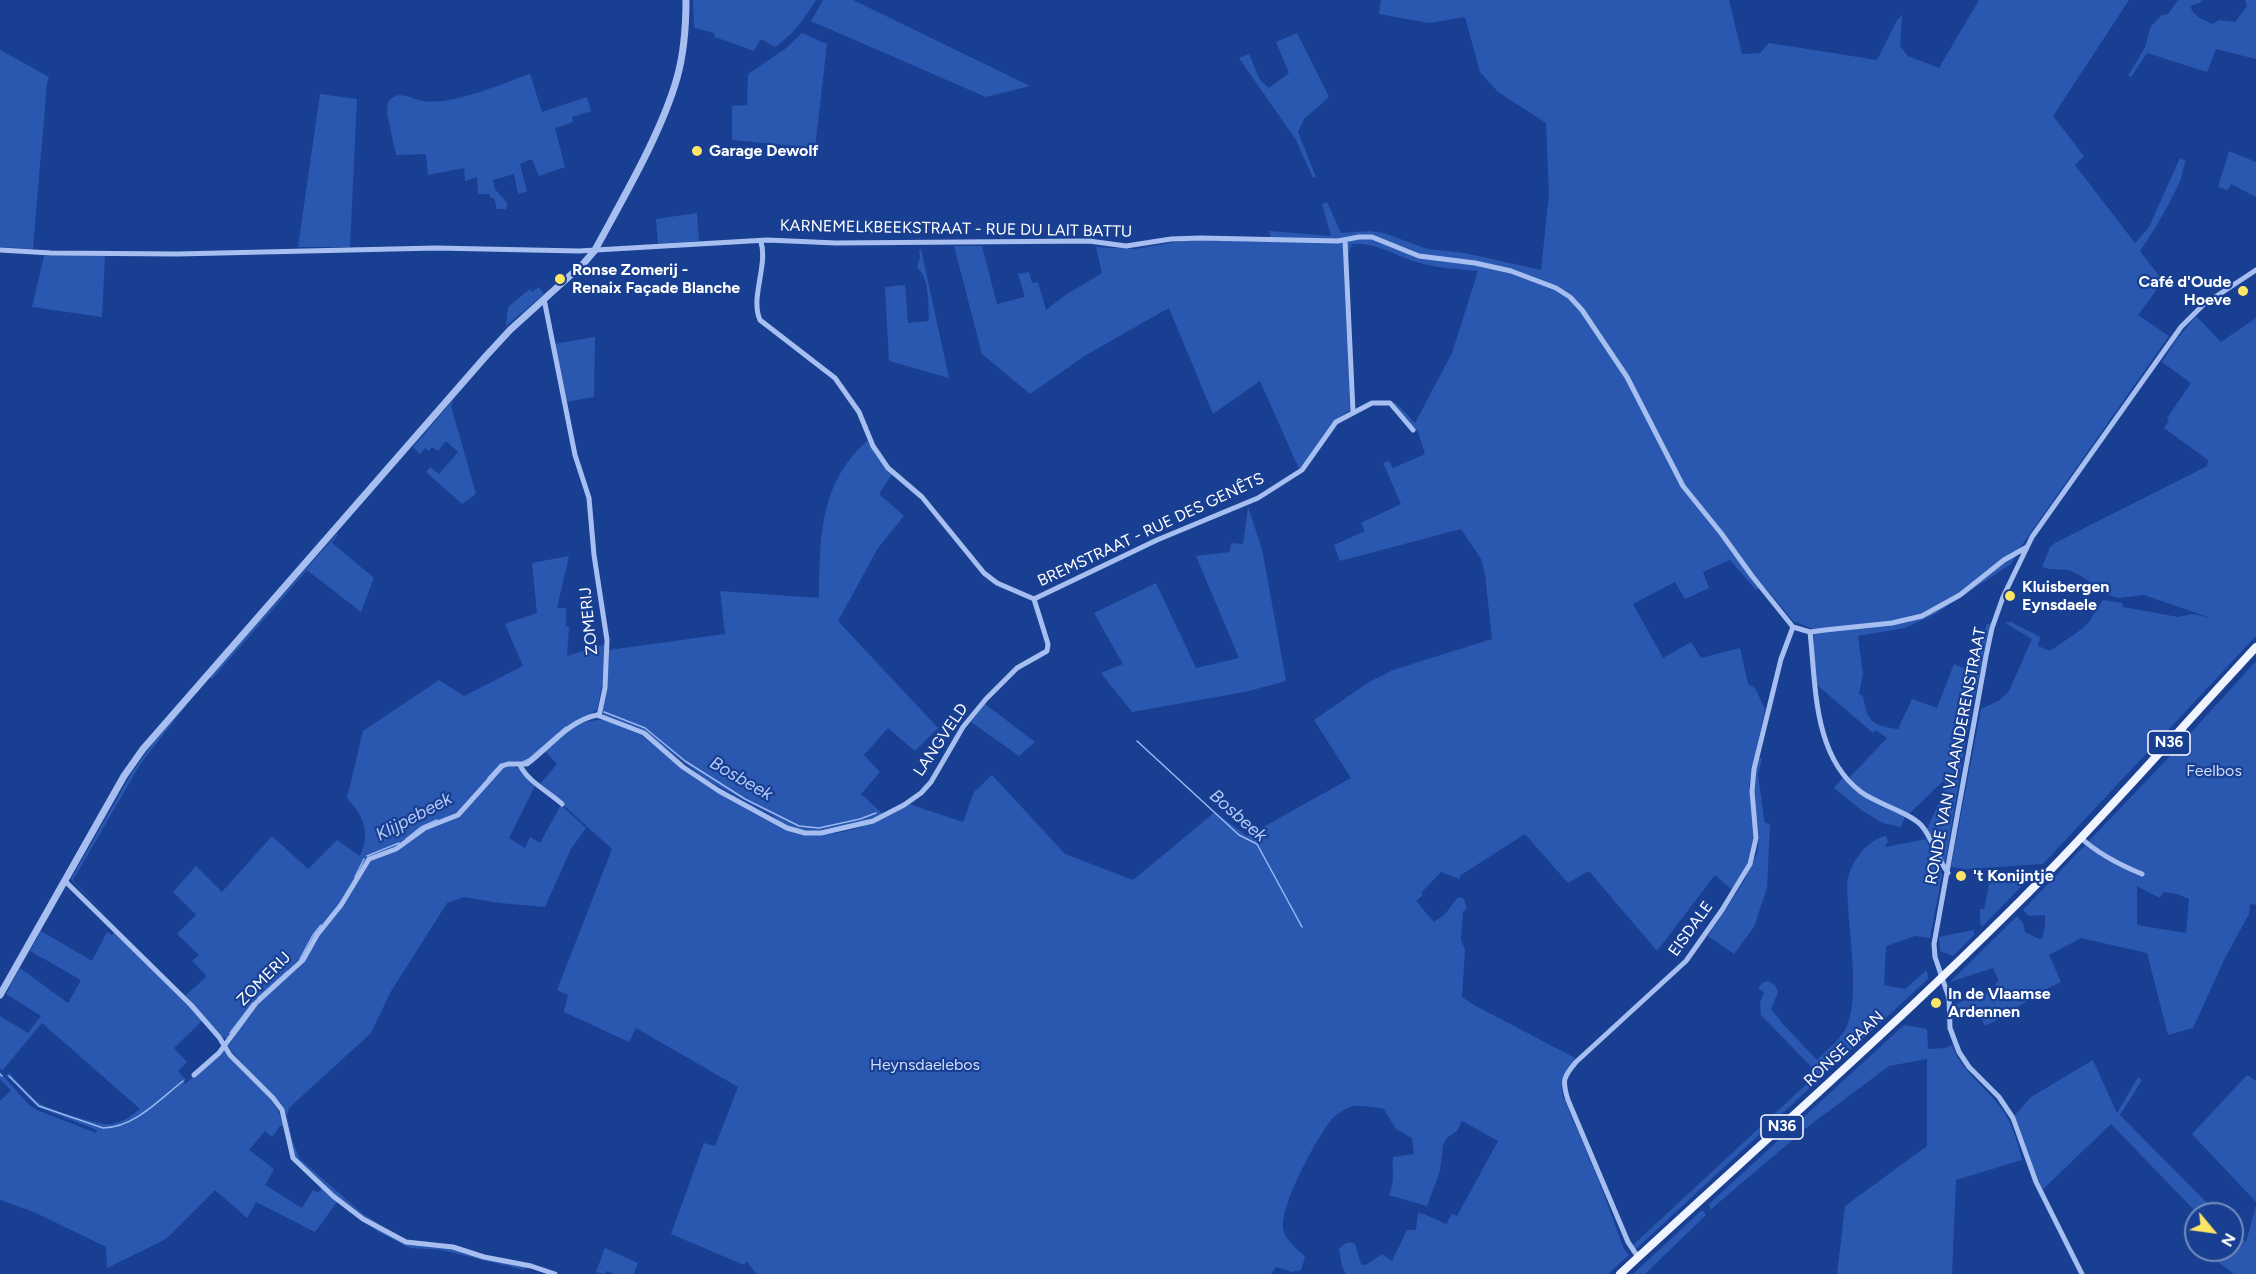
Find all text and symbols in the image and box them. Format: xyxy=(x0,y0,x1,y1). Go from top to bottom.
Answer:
place label: Garage Dewolf xyxy=(709,141,819,161)
marker: Garage Dewolf xyxy=(690,144,704,158)
street label: KARNEMELKBEEKSTRAAT - RUE DU LAIT BATTU xyxy=(780,216,1132,242)
place label: Ronse Zomerij - Renaix Façade Blanche xyxy=(572,260,740,298)
marker: Ronse Zomerij - Renaix Façade Blanche xyxy=(553,272,567,286)
place label: Café d'Oude Hoeve xyxy=(2139,272,2231,310)
marker: Café d'Oude Hoeve xyxy=(2236,284,2250,298)
street label: BREMSTRAAT - RUE DES GENÊTS xyxy=(1035,469,1267,591)
place label: Kluisbergen Eynsdaele xyxy=(2022,577,2109,615)
street label: ZOMERIJ xyxy=(576,586,602,656)
marker: Kluisbergen Eynsdaele xyxy=(2003,589,2017,603)
street label: RONDE VAN VLAANDERENSTRAAT xyxy=(1922,626,1990,886)
street label: LANGVELD xyxy=(910,700,972,780)
road number: N36 xyxy=(2148,731,2190,755)
water label: Bosbeek xyxy=(706,752,776,806)
park label: Feelbos xyxy=(2186,761,2242,781)
water label: Bosbeek xyxy=(1205,785,1271,847)
water label: Klijpebeek xyxy=(372,788,456,846)
place label: 't Konijntje xyxy=(1973,866,2054,886)
marker: 't Konijntje xyxy=(1954,869,1968,883)
street label: EISDALE xyxy=(1665,898,1717,960)
street label: ZOMERIJ xyxy=(233,948,295,1010)
place label: In de Vlaamse Ardennen xyxy=(1948,984,2051,1022)
marker: In de Vlaamse Ardennen xyxy=(1929,996,1943,1010)
street label: RONSE BAAN xyxy=(1800,1007,1888,1091)
park label: Heynsdaelebos xyxy=(870,1055,980,1075)
road number: N36 xyxy=(1761,1115,1803,1139)
north arrow xyxy=(2184,1202,2244,1262)
text: N xyxy=(2217,1230,2240,1250)

